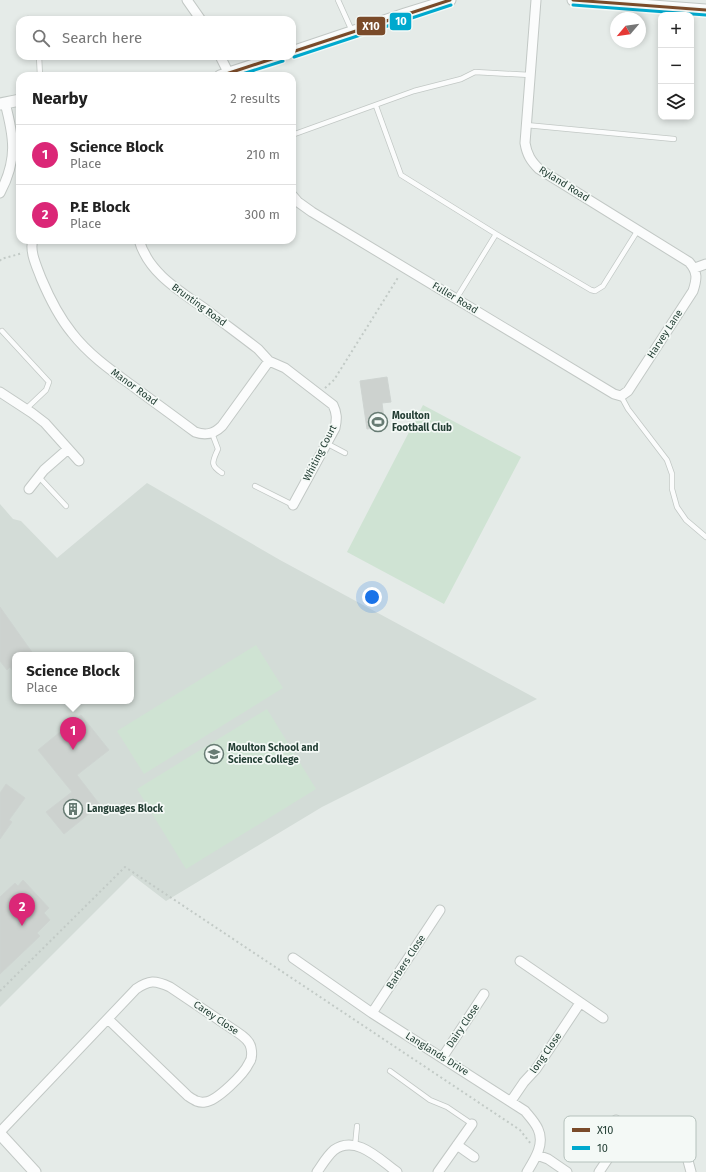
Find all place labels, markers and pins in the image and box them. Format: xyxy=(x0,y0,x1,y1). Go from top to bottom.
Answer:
place label: Moulton Football Club xyxy=(392,410,452,434)
sports icon: Moulton Football Club xyxy=(367,411,389,433)
pin: 1 xyxy=(60,717,86,750)
place label: Moulton School and Science College xyxy=(228,742,319,766)
school or university icon: Moulton School and Science College xyxy=(203,743,225,765)
building icon: Languages Block xyxy=(62,798,84,820)
place label: Languages Block xyxy=(87,803,164,815)
pin: 2 xyxy=(9,893,35,926)

